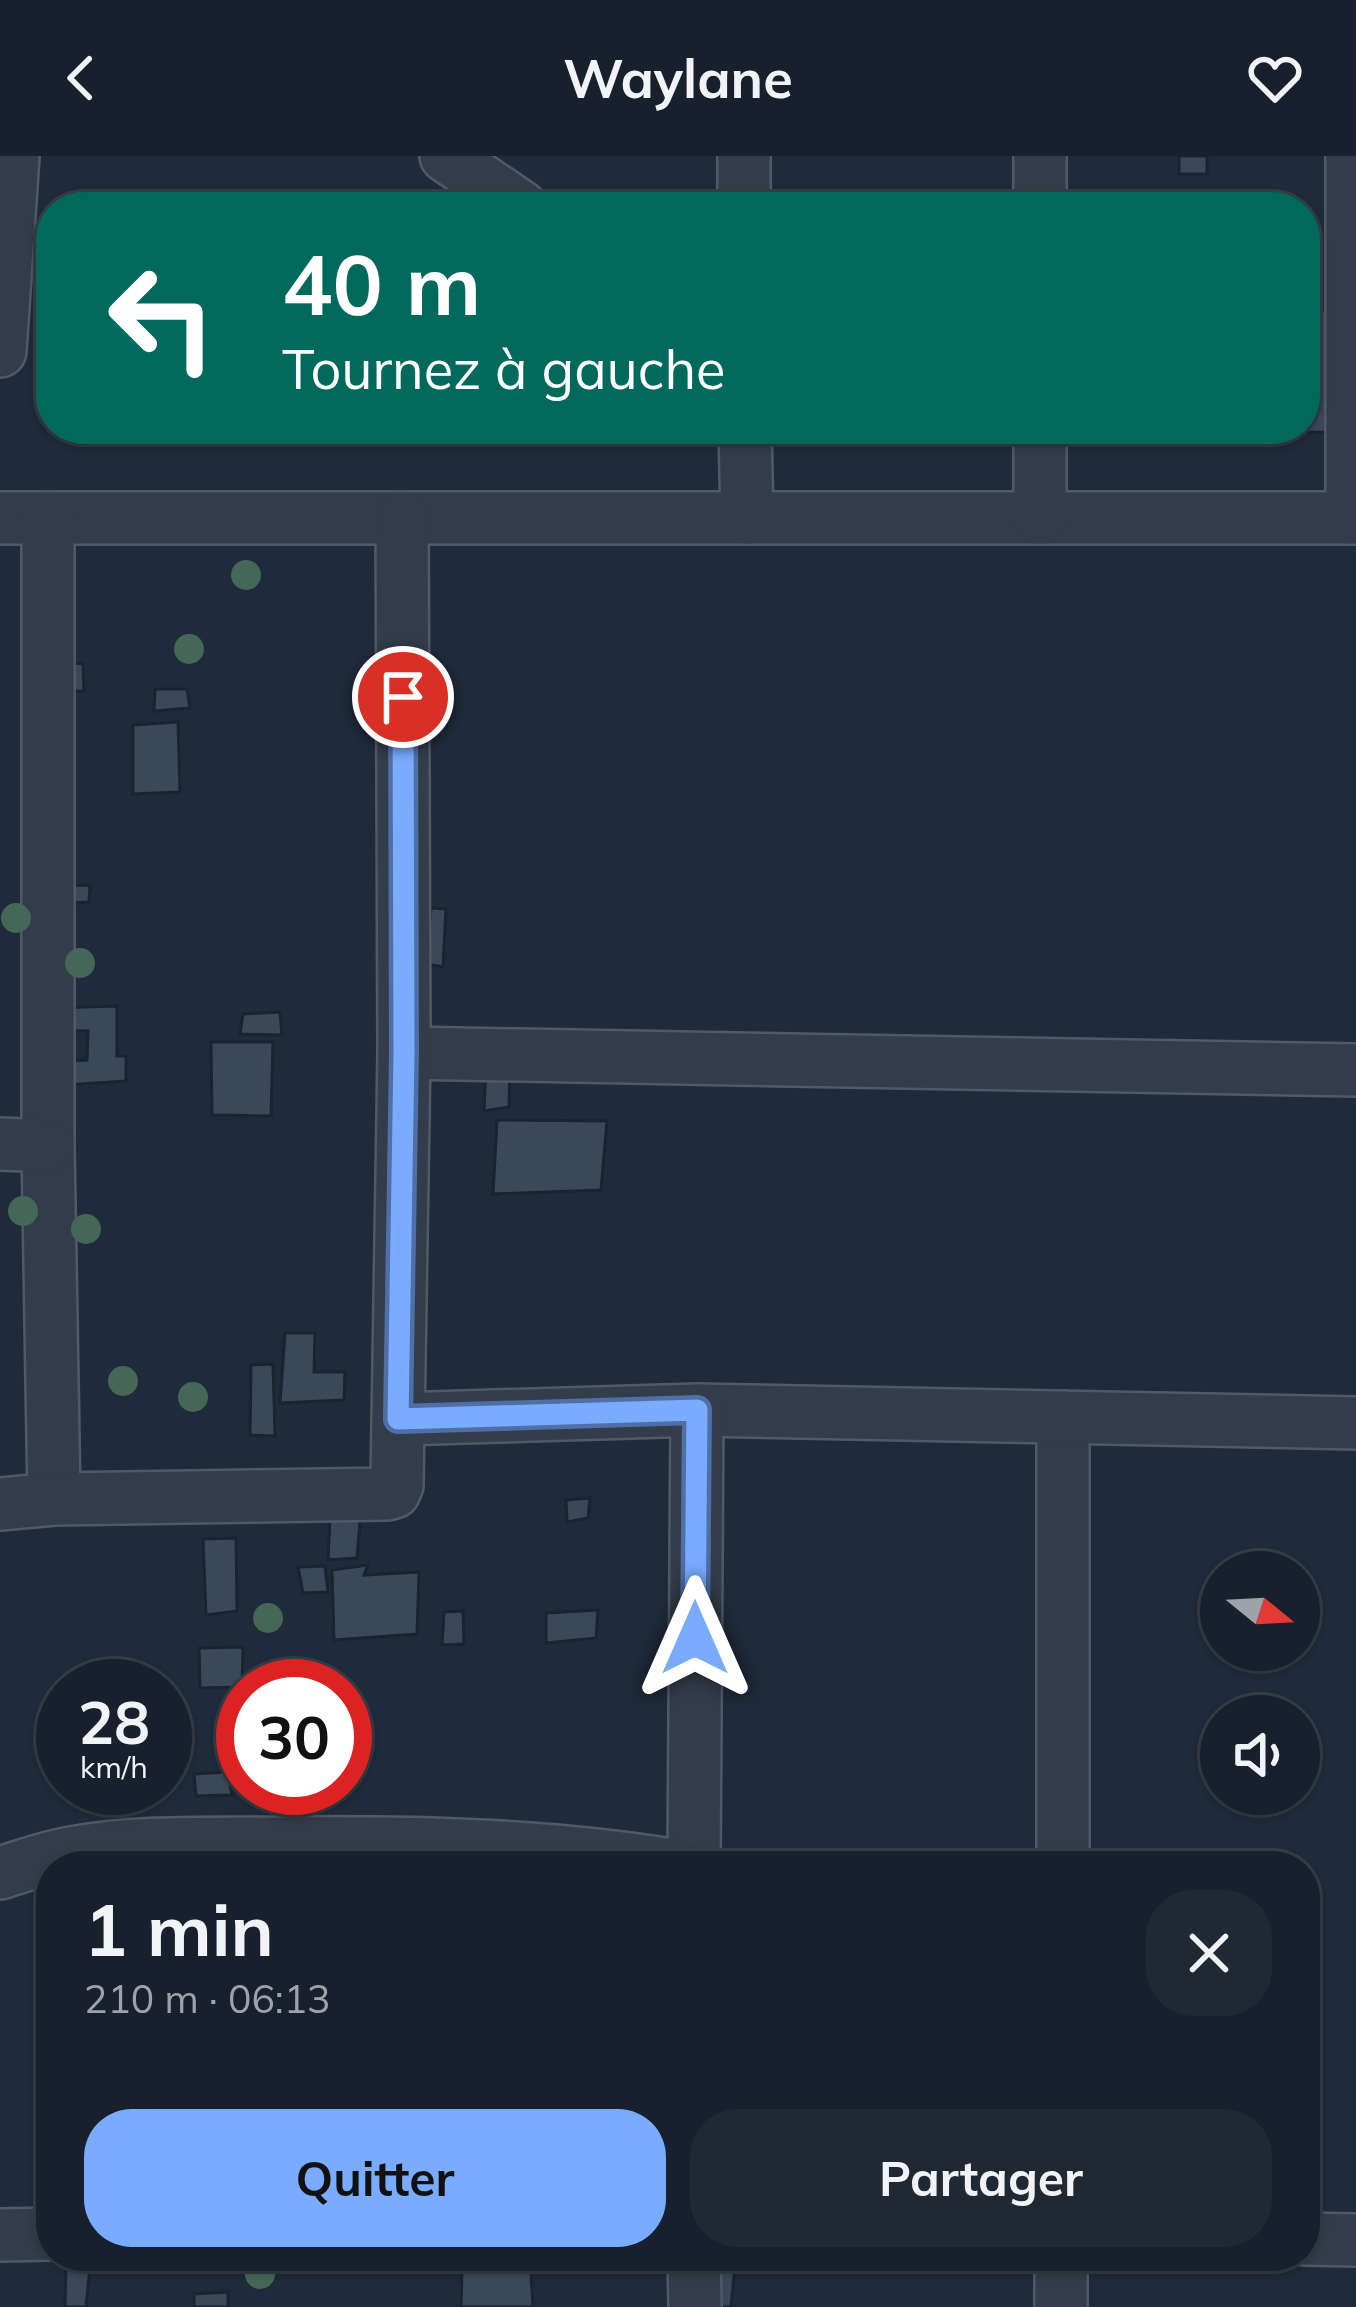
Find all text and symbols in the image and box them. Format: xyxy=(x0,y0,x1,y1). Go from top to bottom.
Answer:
text: Waylane xyxy=(563,44,793,112)
icon: back xyxy=(48,45,114,111)
icon: heart xyxy=(1242,45,1308,111)
text: 40 m xyxy=(282,231,481,336)
icon: left xyxy=(84,240,240,396)
text: Tournez à gauche xyxy=(282,335,725,403)
pin xyxy=(352,646,454,748)
icon: arrive xyxy=(370,664,436,730)
north arrow xyxy=(1200,1551,1320,1671)
map controls xyxy=(1200,1551,1320,1815)
position arrow xyxy=(632,1575,758,1701)
speed limit sign: 30 xyxy=(216,1659,372,1815)
text: 28 xyxy=(78,1684,150,1759)
button: sound xyxy=(1200,1695,1320,1815)
text: km/h xyxy=(80,1748,148,1786)
text: 1 min xyxy=(84,1884,274,1974)
button: close xyxy=(1146,1890,1272,2016)
text: 210 m · 06:13 xyxy=(84,1974,330,2023)
button: Quitter xyxy=(84,2109,666,2247)
button: Partager xyxy=(690,2109,1272,2247)

